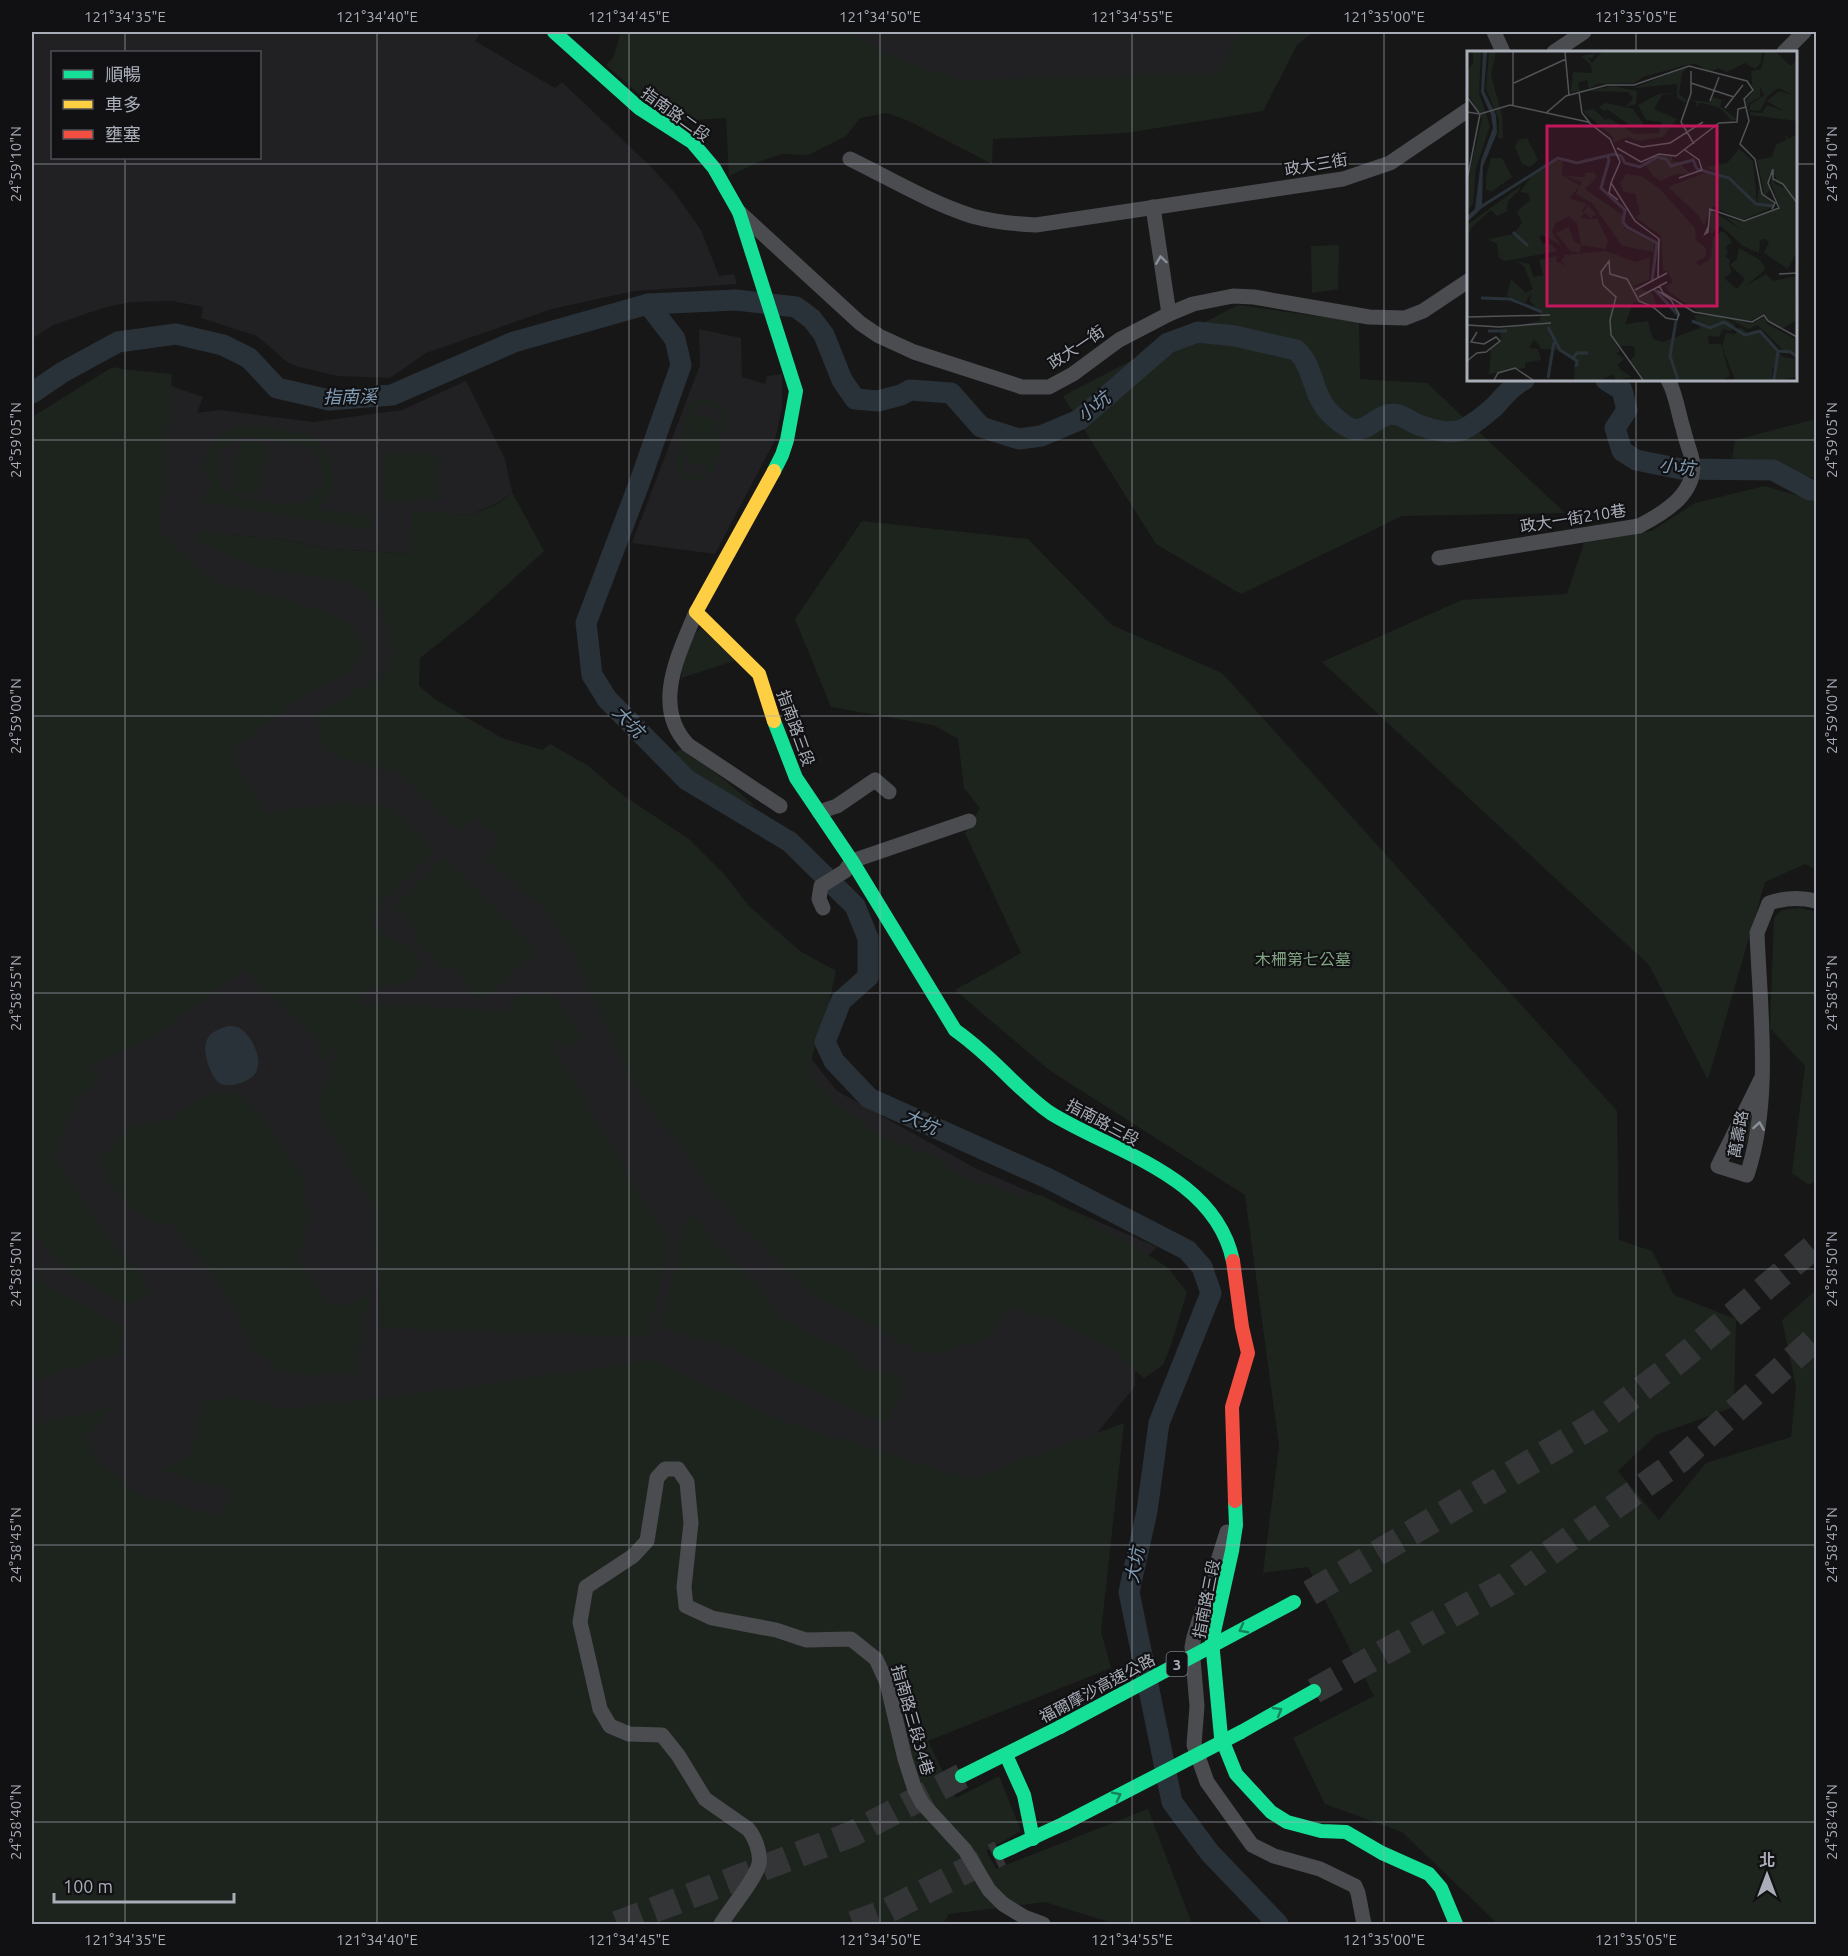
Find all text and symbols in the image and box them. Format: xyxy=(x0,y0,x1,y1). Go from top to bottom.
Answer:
text: 121°34'35"E xyxy=(84,8,166,25)
text: 121°34'40"E xyxy=(336,8,418,25)
text: 121°34'45"E xyxy=(588,8,670,25)
text: 121°34'50"E xyxy=(839,8,921,25)
text: 121°34'55"E xyxy=(1091,8,1173,25)
text: 121°35'00"E xyxy=(1343,8,1425,25)
text: 121°35'05"E xyxy=(1595,8,1677,25)
legend xyxy=(51,51,261,159)
inset map xyxy=(1467,51,1797,381)
text: 順暢 xyxy=(105,64,141,84)
street label: 指南路二段 xyxy=(638,83,714,145)
text: 車多 xyxy=(105,94,141,114)
text: 壅塞 xyxy=(105,124,141,144)
text: 24°59'10"N xyxy=(7,126,24,202)
text: 24°59'10"N xyxy=(1823,126,1840,202)
street label: 政大三街 xyxy=(1283,150,1349,178)
one-way arrow xyxy=(1156,256,1168,265)
street label: 政大一街 xyxy=(1044,322,1108,372)
water label: 指南溪 xyxy=(323,385,380,406)
water label: 小坑 xyxy=(1073,385,1116,425)
text: 24°59'05"N xyxy=(7,402,24,478)
text: 24°59'05"N xyxy=(1823,402,1840,478)
water label: 小坑 xyxy=(1658,454,1699,478)
street label: 政大一街210巷 xyxy=(1519,501,1627,535)
text: 24°59'00"N xyxy=(7,678,24,754)
text: 24°59'00"N xyxy=(1823,678,1840,754)
street label: 指南路三段 xyxy=(774,687,818,769)
water label: 大坑 xyxy=(609,701,651,743)
park label: 木柵第七公墓 xyxy=(1255,950,1351,968)
text: 24°58'55"N xyxy=(7,955,24,1031)
text: 24°58'55"N xyxy=(1823,955,1840,1031)
street label: 指南路三段 xyxy=(1063,1095,1143,1149)
water label: 大坑 xyxy=(900,1105,944,1139)
street label: 萬壽路 xyxy=(1725,1109,1751,1159)
one-way arrow xyxy=(1752,1122,1765,1132)
text: 24°58'50"N xyxy=(7,1231,24,1307)
text: 24°58'50"N xyxy=(1823,1231,1840,1307)
text: 24°58'45"N xyxy=(7,1507,24,1583)
text: 24°58'45"N xyxy=(1823,1507,1840,1583)
water label: 大坑 xyxy=(1121,1543,1147,1584)
street label: 指南路三段 xyxy=(1190,1558,1222,1640)
one-way arrow xyxy=(1238,1622,1249,1633)
street label: 福爾摩沙高速公路 xyxy=(1036,1650,1158,1726)
road number: 3 xyxy=(1166,1652,1188,1676)
street label: 指南路三段34巷 xyxy=(889,1663,937,1777)
one-way arrow xyxy=(1272,1707,1282,1719)
text: 24°58'40"N xyxy=(7,1784,24,1860)
text: 24°58'40"N xyxy=(1823,1784,1840,1860)
one-way arrow xyxy=(1110,1792,1121,1804)
north arrow xyxy=(1737,1845,1797,1905)
text: 北 xyxy=(1759,1851,1775,1869)
scale bar xyxy=(54,1866,234,1904)
text: 100 m xyxy=(63,1876,113,1896)
text: 121°34'35"E xyxy=(84,1931,166,1948)
text: 121°34'40"E xyxy=(336,1931,418,1948)
text: 121°34'45"E xyxy=(588,1931,670,1948)
text: 121°34'50"E xyxy=(839,1931,921,1948)
text: 121°34'55"E xyxy=(1091,1931,1173,1948)
text: 121°35'00"E xyxy=(1343,1931,1425,1948)
text: 121°35'05"E xyxy=(1595,1931,1677,1948)

